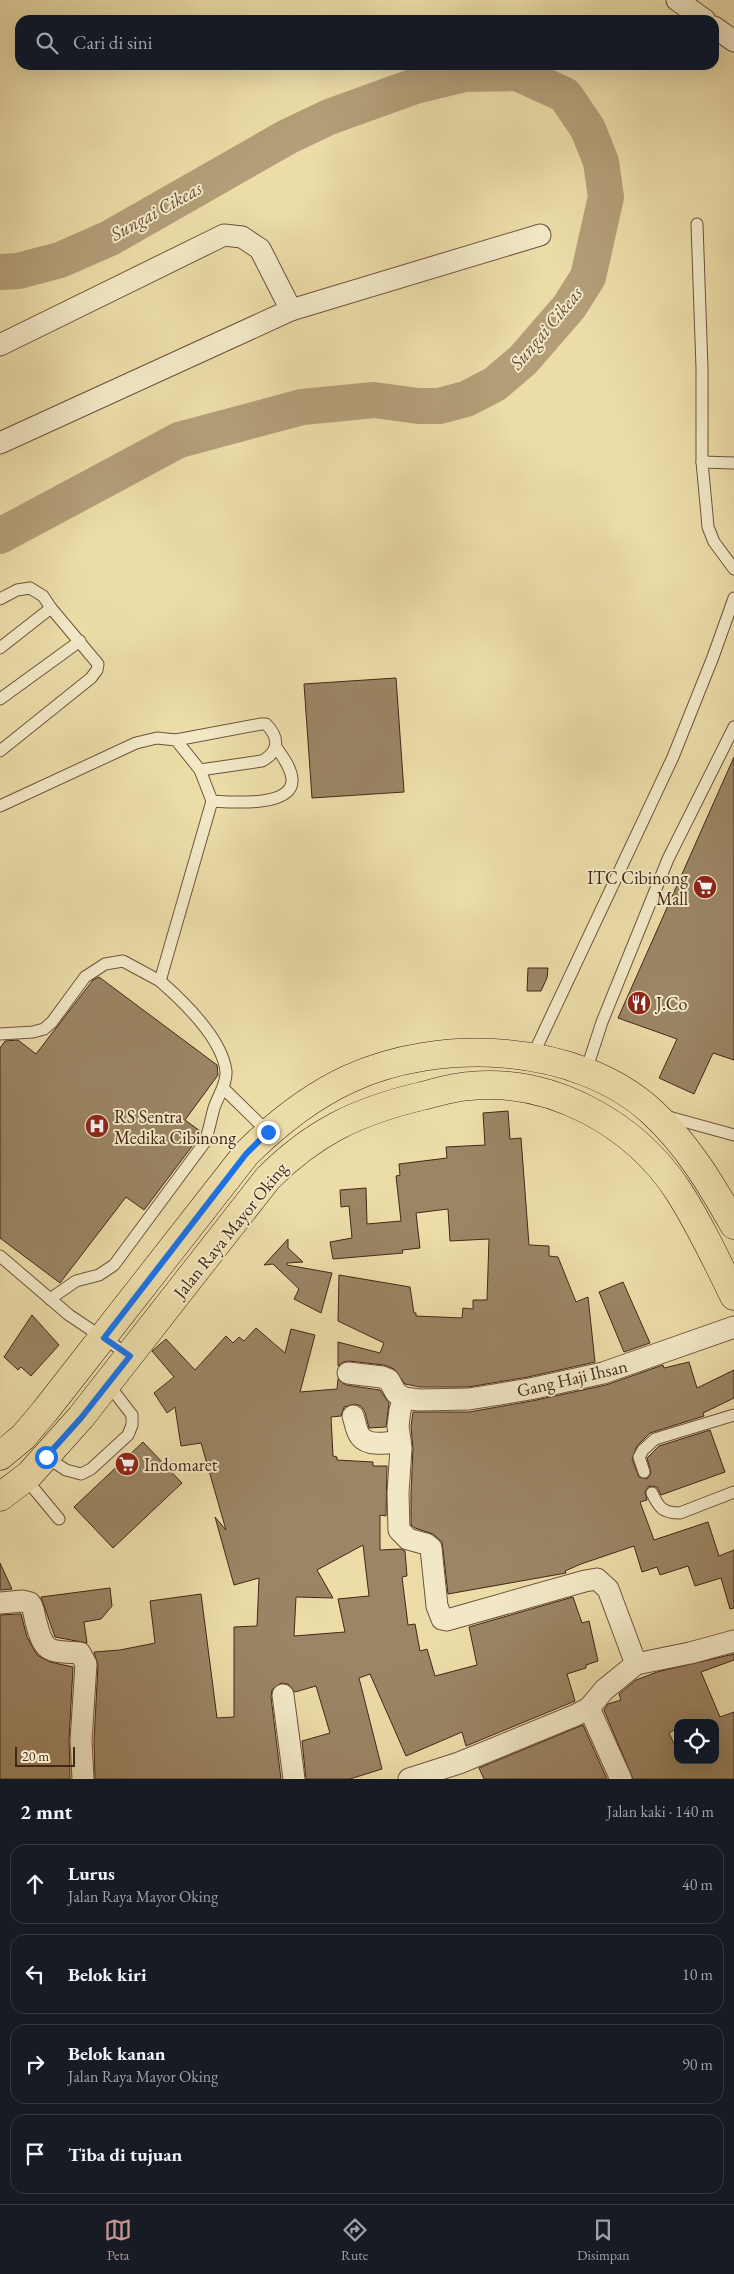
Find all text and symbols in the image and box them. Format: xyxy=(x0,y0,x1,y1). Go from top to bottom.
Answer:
search box xyxy=(15,15,719,70)
icon: search xyxy=(33,29,61,57)
text: Cari di sini xyxy=(73,30,152,55)
water label: Sungai Cikeas xyxy=(105,175,207,247)
water label: Sungai Cikeas xyxy=(503,281,588,375)
place label: ITC Cibinong Mall xyxy=(587,866,688,910)
supermarket icon: ITC Cibinong Mall xyxy=(692,874,718,900)
restaurant icon: J.Co xyxy=(626,990,652,1016)
place label: J.Co xyxy=(654,992,687,1015)
place label: RS Sentra Medika Cibinong xyxy=(114,1105,236,1149)
hospital icon: RS Sentra Medika Cibinong xyxy=(84,1113,110,1139)
route end xyxy=(257,1121,280,1144)
street label: Jalan Raya Mayor Oking xyxy=(167,1157,292,1304)
street label: Gang Haji Ihsan xyxy=(514,1354,630,1402)
route start xyxy=(35,1446,58,1469)
supermarket icon: Indomaret xyxy=(114,1451,140,1477)
place label: Indomaret xyxy=(144,1453,218,1476)
map controls xyxy=(674,1719,719,1764)
button: locate xyxy=(674,1719,719,1764)
scale bar xyxy=(15,1744,75,1767)
text: 20 m xyxy=(22,1747,49,1765)
text: 2 mnt xyxy=(20,1798,72,1825)
text: Jalan kaki · 140 m xyxy=(607,1801,714,1822)
text: Lurus xyxy=(68,1861,115,1886)
icon: ahead xyxy=(21,1870,49,1898)
text: 40 m xyxy=(682,1874,713,1895)
text: Jalan Raya Mayor Oking xyxy=(68,1886,218,1907)
icon: left xyxy=(21,1960,49,1988)
text: Belok kiri xyxy=(68,1962,147,1987)
text: 10 m xyxy=(682,1964,713,1985)
text: Belok kanan xyxy=(68,2041,166,2066)
icon: right xyxy=(21,2050,49,2078)
text: 90 m xyxy=(682,2054,713,2075)
text: Jalan Raya Mayor Oking xyxy=(68,2066,218,2087)
icon: arrive xyxy=(21,2140,49,2168)
text: Tiba di tujuan xyxy=(68,2142,182,2167)
tab: Peta xyxy=(104,2216,132,2264)
tab: Rute xyxy=(341,2216,369,2264)
tab: Disimpan xyxy=(577,2216,630,2264)

